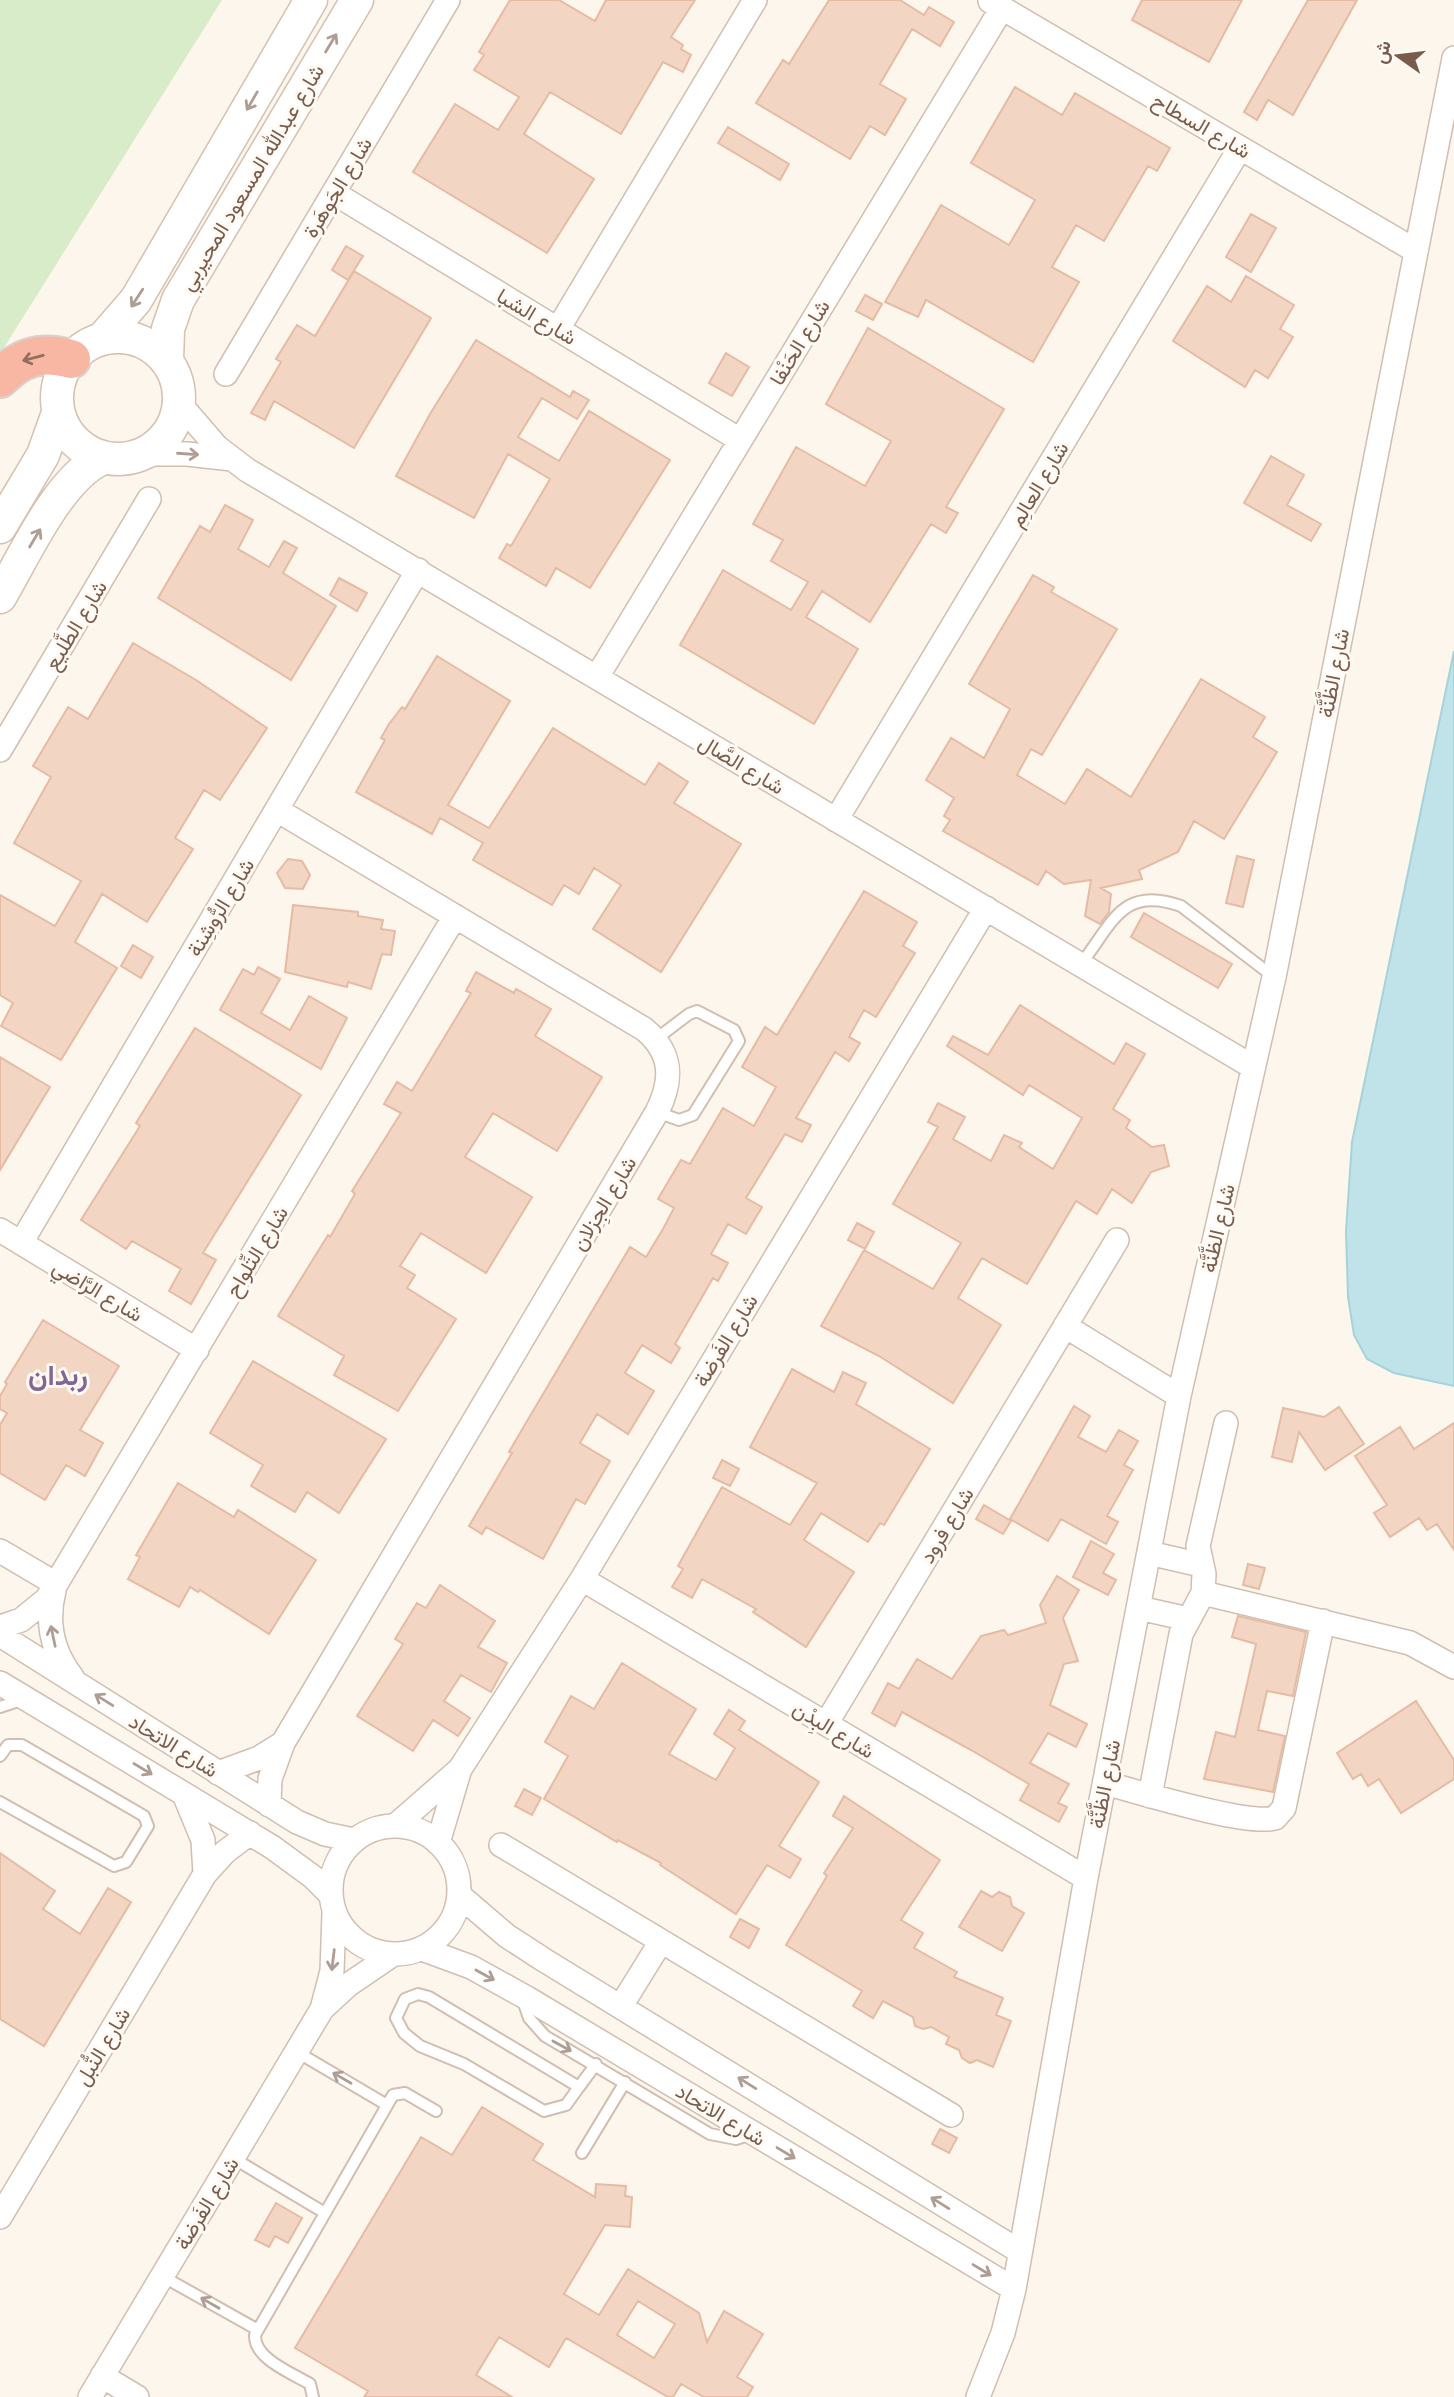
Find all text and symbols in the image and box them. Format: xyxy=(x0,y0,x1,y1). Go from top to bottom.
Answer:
north arrow xyxy=(1363,21,1433,91)
one-way arrow xyxy=(324,34,338,54)
text: ش xyxy=(1367,38,1396,66)
street label: شارع عبدالله المسعود المحيربي xyxy=(172,58,333,298)
street label: شارع السطاح xyxy=(1147,85,1256,165)
one-way arrow xyxy=(245,91,259,111)
street label: شارع الجَوهَرة xyxy=(296,132,379,243)
street label: شارع الشبا xyxy=(491,281,582,352)
one-way arrow xyxy=(130,287,144,307)
street label: شارع الحَنْفا xyxy=(762,294,836,391)
one-way arrow xyxy=(22,352,44,365)
street label: شارع العالِم xyxy=(1002,436,1075,532)
one-way arrow xyxy=(176,448,199,461)
one-way arrow xyxy=(28,529,42,549)
street label: شارع الطَّليع xyxy=(37,575,114,676)
street label: شارع الظَّنَّة xyxy=(1310,626,1356,720)
street label: شارع الصَّال xyxy=(694,728,790,801)
street label: شارع الرُّوشِنة xyxy=(180,853,261,962)
street label: شارع الجِزلان xyxy=(564,1151,645,1257)
street label: شارع الظَّنَّة xyxy=(1193,1181,1242,1275)
street label: شارع التِّلواح xyxy=(218,1200,295,1302)
street label: شارع الرَّاضي xyxy=(46,1252,148,1331)
street label: شارع الفَرضة xyxy=(686,1288,765,1392)
district label: ربدان xyxy=(28,1356,88,1393)
street label: شارع فرود xyxy=(912,1482,980,1569)
one-way arrow xyxy=(45,1625,59,1648)
one-way arrow xyxy=(94,1693,114,1707)
street label: شارع البِدْن xyxy=(786,1694,880,1767)
street label: شارع الاتحاد xyxy=(124,1707,224,1784)
street label: شارع الظَّنَّة xyxy=(1081,1737,1127,1831)
one-way arrow xyxy=(132,1762,152,1776)
one-way arrow xyxy=(326,1949,339,1971)
one-way arrow xyxy=(475,1968,495,1982)
street label: شارع النُّبل xyxy=(68,2002,137,2091)
one-way arrow xyxy=(552,2039,572,2053)
one-way arrow xyxy=(332,2071,352,2085)
street label: شارع الاتحاد xyxy=(670,2076,771,2153)
one-way arrow xyxy=(737,2076,757,2090)
one-way arrow xyxy=(776,2146,796,2160)
street label: شارع الفَرضة xyxy=(167,2151,246,2255)
one-way arrow xyxy=(931,2195,951,2209)
one-way arrow xyxy=(971,2263,991,2277)
one-way arrow xyxy=(201,2296,221,2310)

